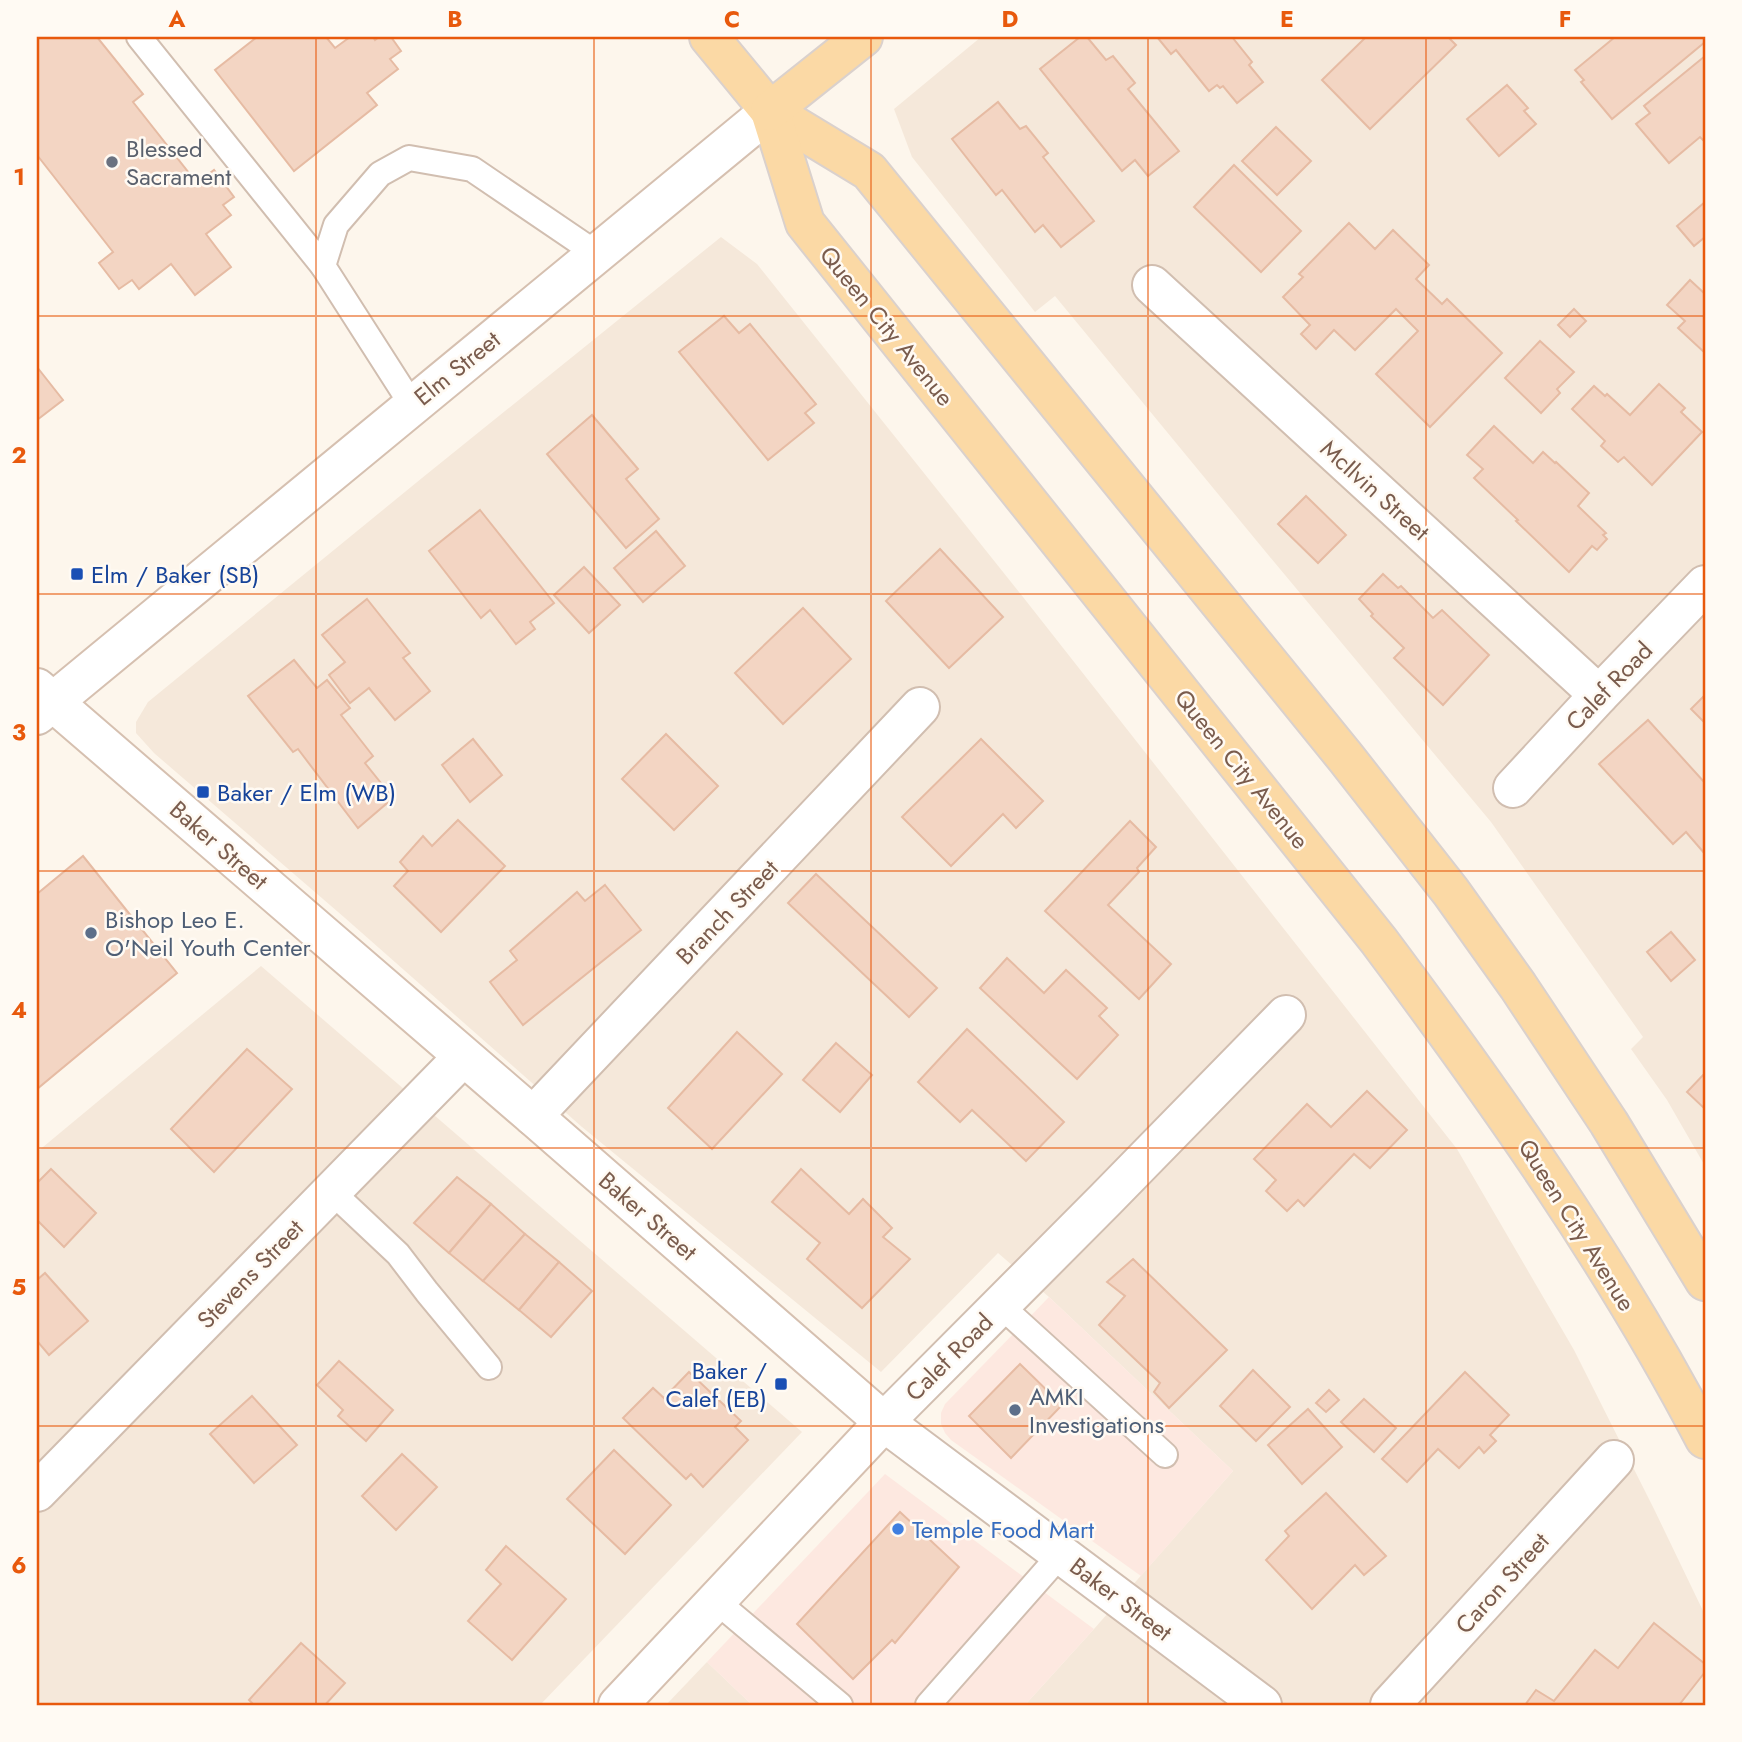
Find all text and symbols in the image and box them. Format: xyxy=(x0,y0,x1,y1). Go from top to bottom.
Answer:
text: A xyxy=(168,2,186,36)
text: B xyxy=(447,2,463,36)
text: C xyxy=(724,2,740,36)
text: D xyxy=(1002,2,1019,36)
text: E xyxy=(1280,2,1294,36)
text: F xyxy=(1559,2,1571,36)
place label: Blessed Sacrament xyxy=(126,131,232,194)
marker: Blessed Sacrament xyxy=(104,154,120,170)
text: 1 xyxy=(13,160,25,194)
street label: Queen City Avenue xyxy=(811,238,963,414)
street label: Elm Street xyxy=(406,322,508,414)
street label: McIlvin Street xyxy=(1313,431,1437,549)
text: 2 xyxy=(11,438,27,472)
place label: Elm / Baker (SB) xyxy=(91,557,260,592)
marker: Elm / Baker (SB) xyxy=(69,566,85,582)
street label: Calef Road xyxy=(1558,634,1660,738)
street label: Queen City Avenue xyxy=(1166,681,1318,857)
text: 3 xyxy=(12,715,26,749)
place label: Baker / Elm (WB) xyxy=(217,775,396,810)
marker: Baker / Elm (WB) xyxy=(195,784,211,800)
street label: Baker Street xyxy=(162,792,276,898)
street label: Branch Street xyxy=(668,851,786,972)
place label: Bishop Leo E. O'Neil Youth Center xyxy=(105,902,312,965)
marker: Bishop Leo E. O'Neil Youth Center xyxy=(83,925,99,941)
text: 4 xyxy=(11,993,27,1027)
street label: Queen City Avenue xyxy=(1510,1132,1644,1318)
street label: Baker Street xyxy=(591,1163,705,1269)
street label: Stevens Street xyxy=(189,1211,311,1337)
text: 5 xyxy=(12,1270,26,1304)
street label: Calef Road xyxy=(897,1305,1001,1409)
place label: Baker / Calef (EB) xyxy=(666,1353,767,1416)
marker: Baker / Calef (EB) xyxy=(773,1376,789,1392)
place label: AMKI Investigations xyxy=(1029,1379,1164,1442)
marker: AMKI Investigations xyxy=(1007,1402,1023,1418)
place label: Temple Food Mart xyxy=(912,1512,1094,1547)
marker: Temple Food Mart xyxy=(890,1521,906,1537)
street label: Caron Street xyxy=(1447,1524,1557,1642)
text: 6 xyxy=(11,1548,27,1582)
street label: Baker Street xyxy=(1062,1549,1180,1649)

